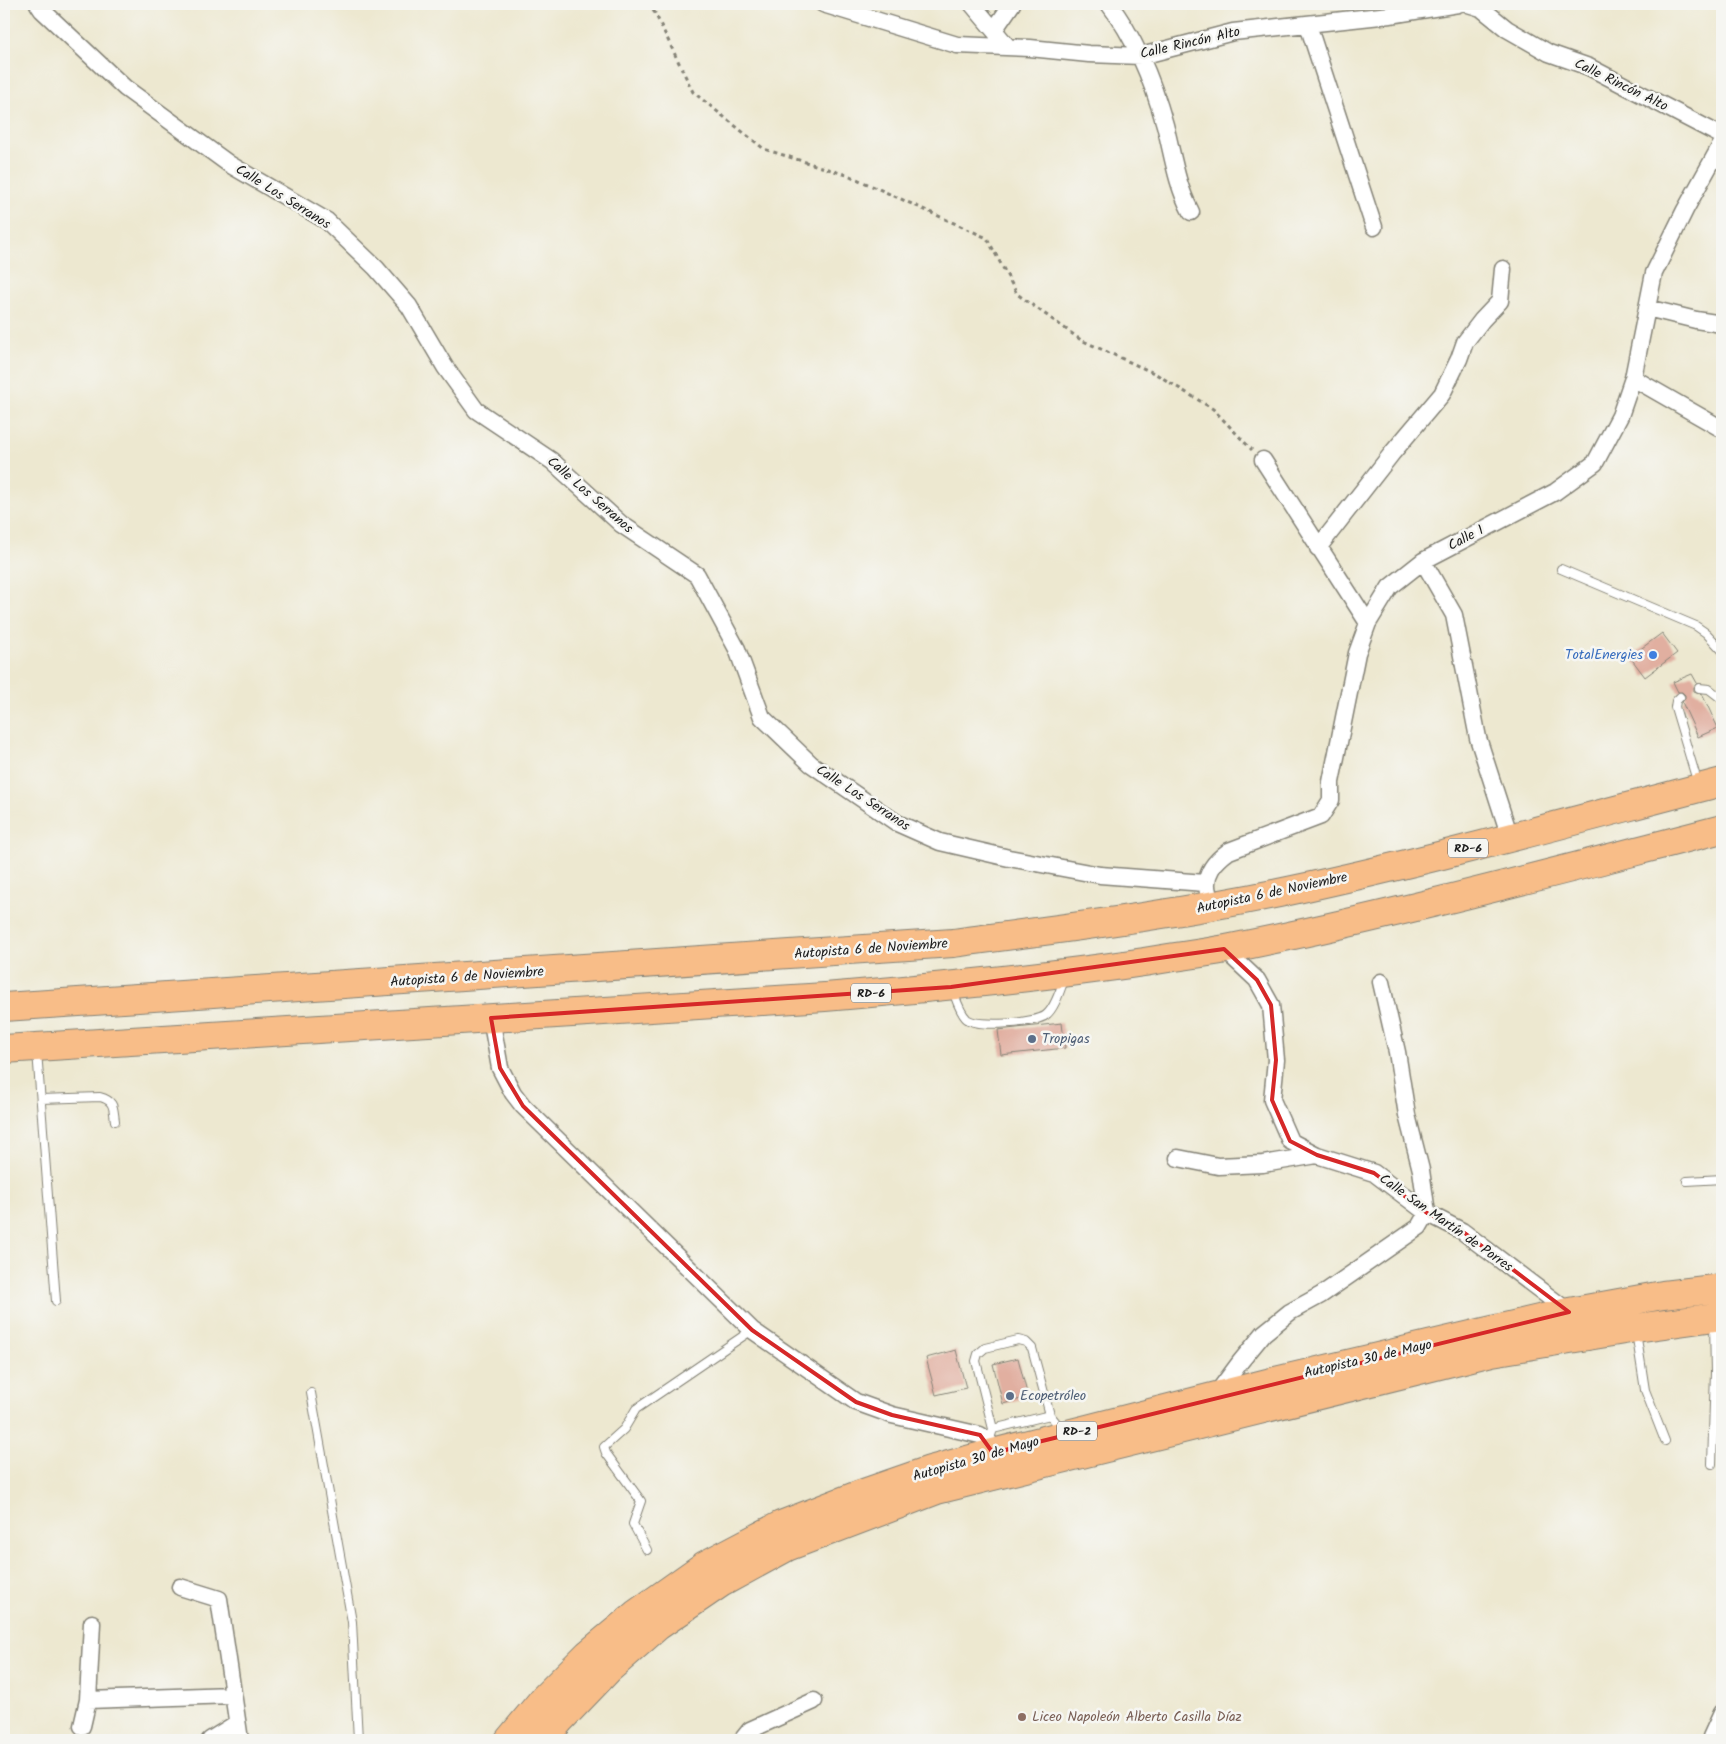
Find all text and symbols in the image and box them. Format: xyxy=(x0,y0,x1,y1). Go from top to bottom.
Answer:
street label: Calle Rincón Alto xyxy=(1138,21,1242,65)
street label: Calle Rincón Alto xyxy=(1570,53,1672,117)
street label: Calle Los Serranos xyxy=(231,159,335,235)
street label: Calle Los Serranos xyxy=(542,451,638,539)
street label: Calle 1 xyxy=(1444,519,1488,557)
place label: TotalEnergies xyxy=(1565,644,1643,666)
marker: TotalEnergies xyxy=(1647,649,1659,661)
street label: Calle Los Serranos xyxy=(811,759,915,837)
road number: RD-6 xyxy=(1448,838,1488,858)
street label: Autopista 6 de Noviembre xyxy=(1195,866,1350,920)
street label: Autopista 6 de Noviembre xyxy=(794,933,949,965)
street label: Autopista 6 de Noviembre xyxy=(390,961,545,993)
road number: RD-6 xyxy=(851,984,891,1002)
place label: Tropigas xyxy=(1042,1028,1090,1050)
marker: Tropigas xyxy=(1026,1033,1038,1045)
street label: Calle San Martín de Porres xyxy=(1374,1168,1518,1278)
street label: Autopista 30 de Mayo xyxy=(1302,1334,1434,1384)
place label: Ecopetróleo xyxy=(1020,1385,1086,1407)
marker: Ecopetróleo xyxy=(1004,1390,1016,1402)
road number: RD-2 xyxy=(1057,1422,1097,1440)
street label: Autopista 30 de Mayo xyxy=(910,1430,1042,1488)
place label: Liceo Napoleón Alberto Casilla Díaz xyxy=(1032,1706,1242,1728)
marker: Liceo Napoleón Alberto Casilla Díaz xyxy=(1016,1711,1028,1723)

